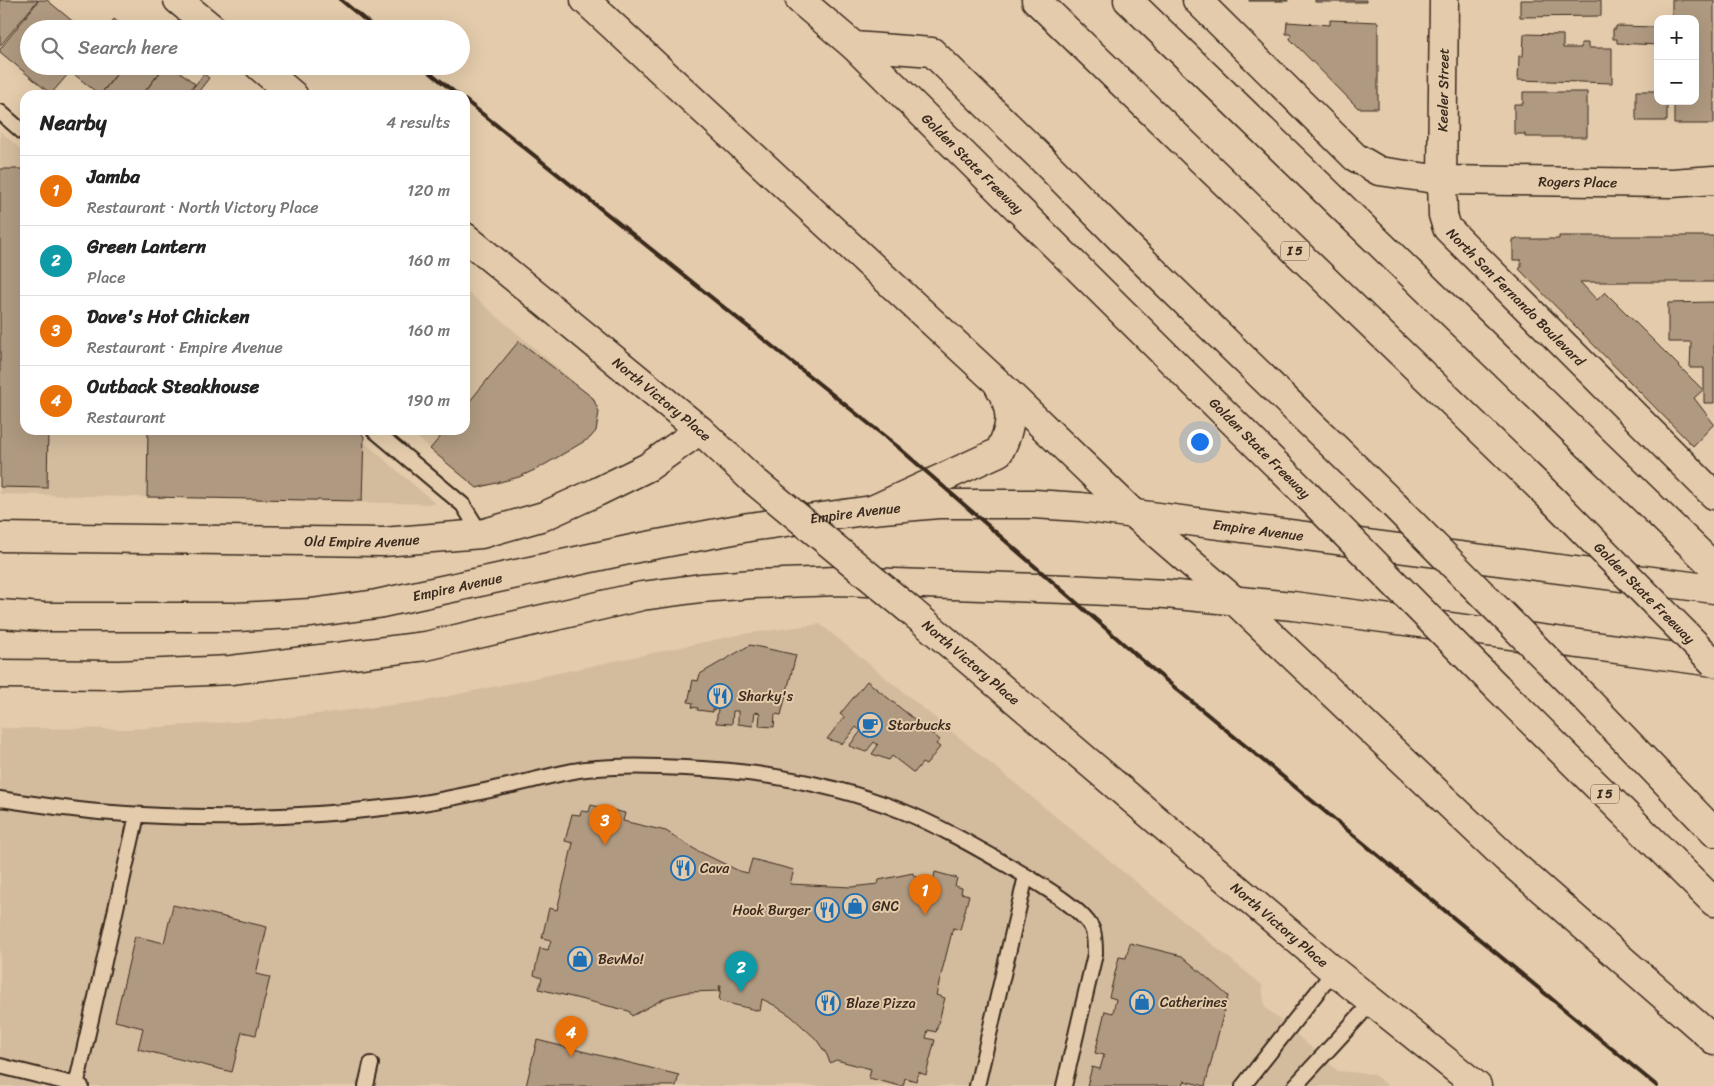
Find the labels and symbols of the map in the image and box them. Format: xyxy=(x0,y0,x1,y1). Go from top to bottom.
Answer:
street label: Keeler Street xyxy=(1430,48,1457,132)
street label: Golden State Freeway xyxy=(915,107,1030,221)
street label: Rogers Place xyxy=(1538,169,1617,195)
street label: North San Fernando Boulevard xyxy=(1440,222,1592,374)
road number: I 5 xyxy=(1281,242,1309,260)
street label: North Victory Place xyxy=(607,351,717,448)
street label: Golden State Freeway xyxy=(1203,391,1317,506)
your location xyxy=(1187,429,1213,455)
street label: Empire Avenue xyxy=(808,495,902,531)
street label: Empire Avenue xyxy=(1211,512,1305,549)
street label: Old Empire Avenue xyxy=(304,527,421,555)
street label: Golden State Freeway xyxy=(1588,536,1701,651)
street label: Empire Avenue xyxy=(410,565,505,609)
street label: North Victory Place xyxy=(916,613,1026,712)
restaurant icon: Sharky's xyxy=(707,683,733,709)
place label: Sharky's xyxy=(738,684,794,709)
cafe icon: Starbucks xyxy=(857,712,883,738)
place label: Starbucks xyxy=(888,713,951,738)
road number: I 5 xyxy=(1591,784,1619,804)
pin: 3 xyxy=(589,804,621,845)
restaurant icon: Cava xyxy=(670,855,696,881)
place label: Cava xyxy=(700,856,730,881)
pin: 1 xyxy=(909,874,941,915)
street label: North Victory Place xyxy=(1225,876,1334,974)
shop icon: GNC xyxy=(842,893,868,919)
place label: GNC xyxy=(872,894,900,919)
restaurant icon: Hook Burger xyxy=(814,897,840,923)
place label: Hook Burger xyxy=(733,898,811,923)
shop icon: BevMo! xyxy=(567,946,593,972)
place label: BevMo! xyxy=(598,947,645,972)
pin: 2 xyxy=(725,951,757,992)
shop icon: Catherines xyxy=(1129,989,1155,1015)
restaurant icon: Blaze Pizza xyxy=(815,990,841,1016)
place label: Catherines xyxy=(1160,990,1228,1015)
place label: Blaze Pizza xyxy=(846,991,916,1016)
pin: 4 xyxy=(555,1016,587,1057)

